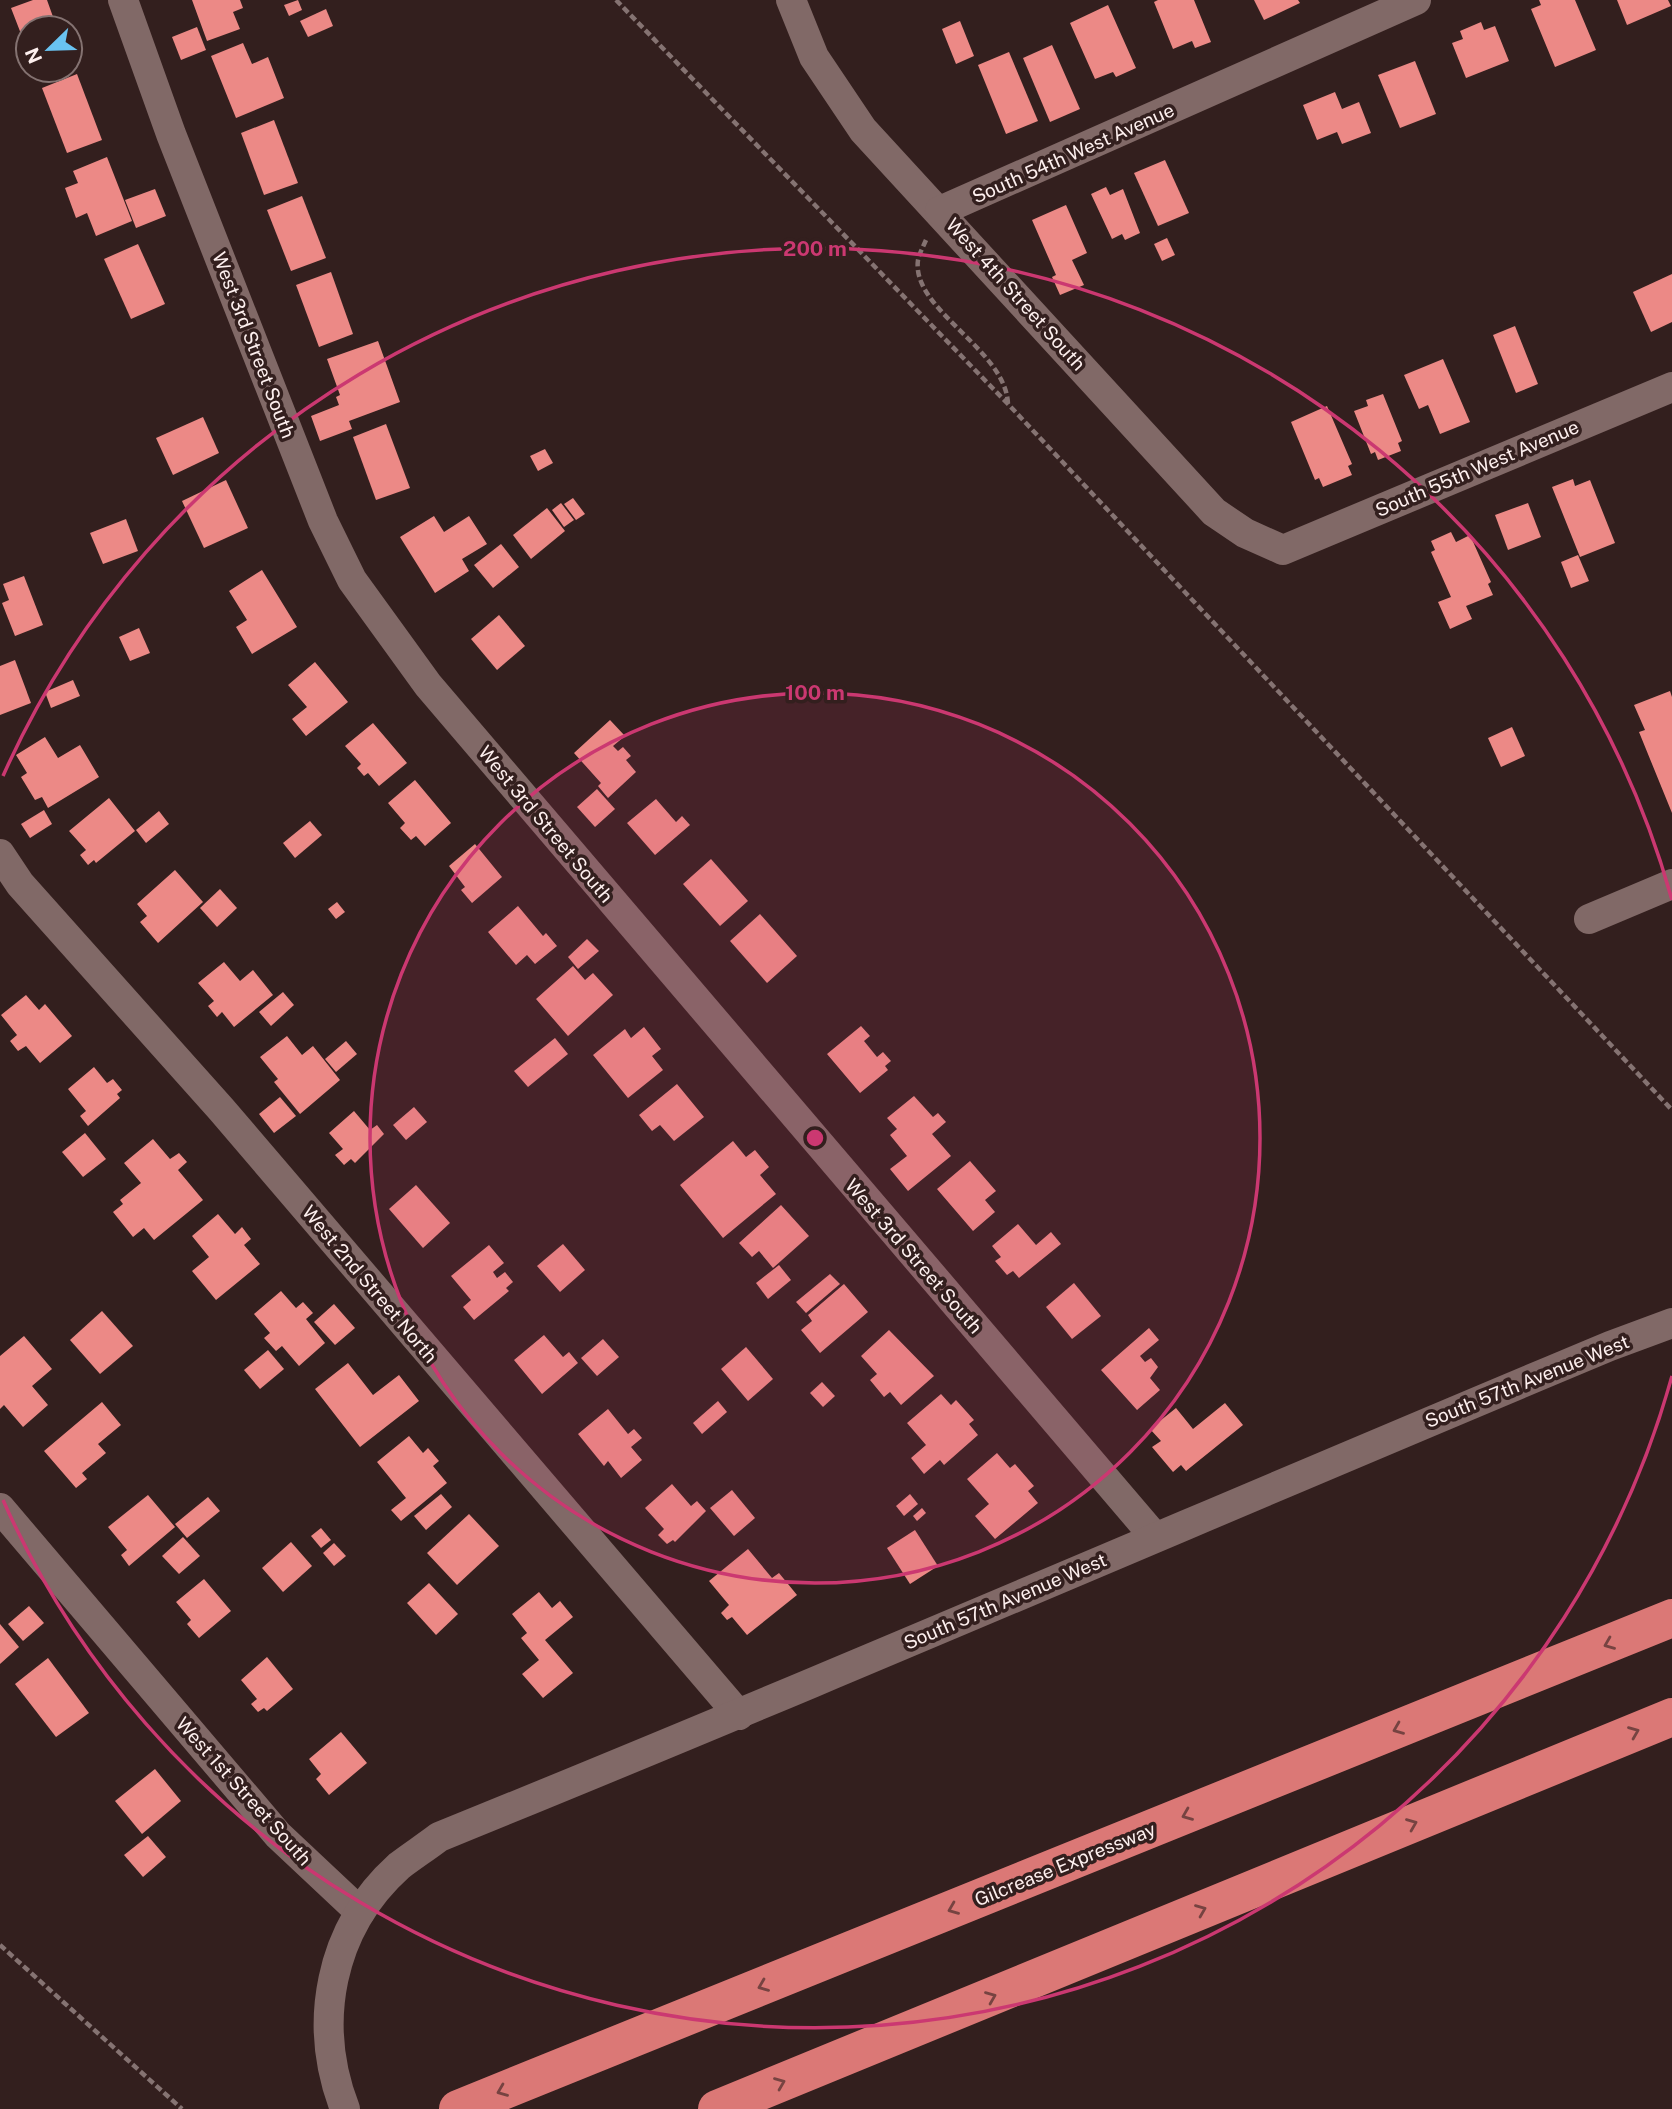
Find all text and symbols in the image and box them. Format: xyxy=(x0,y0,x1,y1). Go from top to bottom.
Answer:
north arrow xyxy=(14,14,84,84)
text: N xyxy=(20,45,46,67)
street label: South 54th West Avenue xyxy=(969,98,1177,208)
street label: West 4th Street South xyxy=(942,213,1090,375)
text: 200 m xyxy=(783,236,847,261)
street label: West 3rd Street South xyxy=(208,249,300,441)
street label: South 55th West Avenue xyxy=(1372,415,1582,521)
text: 100 m xyxy=(785,680,845,705)
street label: West 3rd Street South xyxy=(474,741,618,907)
centre of rings xyxy=(803,1126,827,1150)
street label: West 3rd Street South xyxy=(841,1174,987,1338)
street label: West 2nd Street North xyxy=(298,1201,442,1367)
street label: South 57th Avenue West xyxy=(1422,1330,1632,1432)
street label: South 57th Avenue West xyxy=(900,1548,1110,1654)
one-way arrow xyxy=(1603,1635,1615,1649)
street label: West 1st Street South xyxy=(172,1713,316,1869)
one-way arrow xyxy=(1393,1721,1405,1735)
one-way arrow xyxy=(1627,1727,1639,1741)
one-way arrow xyxy=(1182,1806,1194,1820)
street label: Gilcrease Expressway xyxy=(971,1818,1159,1910)
one-way arrow xyxy=(1405,1818,1417,1832)
one-way arrow xyxy=(948,1901,960,1915)
one-way arrow xyxy=(1194,1904,1207,1918)
one-way arrow xyxy=(758,1978,771,1992)
one-way arrow xyxy=(984,1991,996,2005)
one-way arrow xyxy=(773,2077,786,2091)
one-way arrow xyxy=(496,2083,508,2097)

